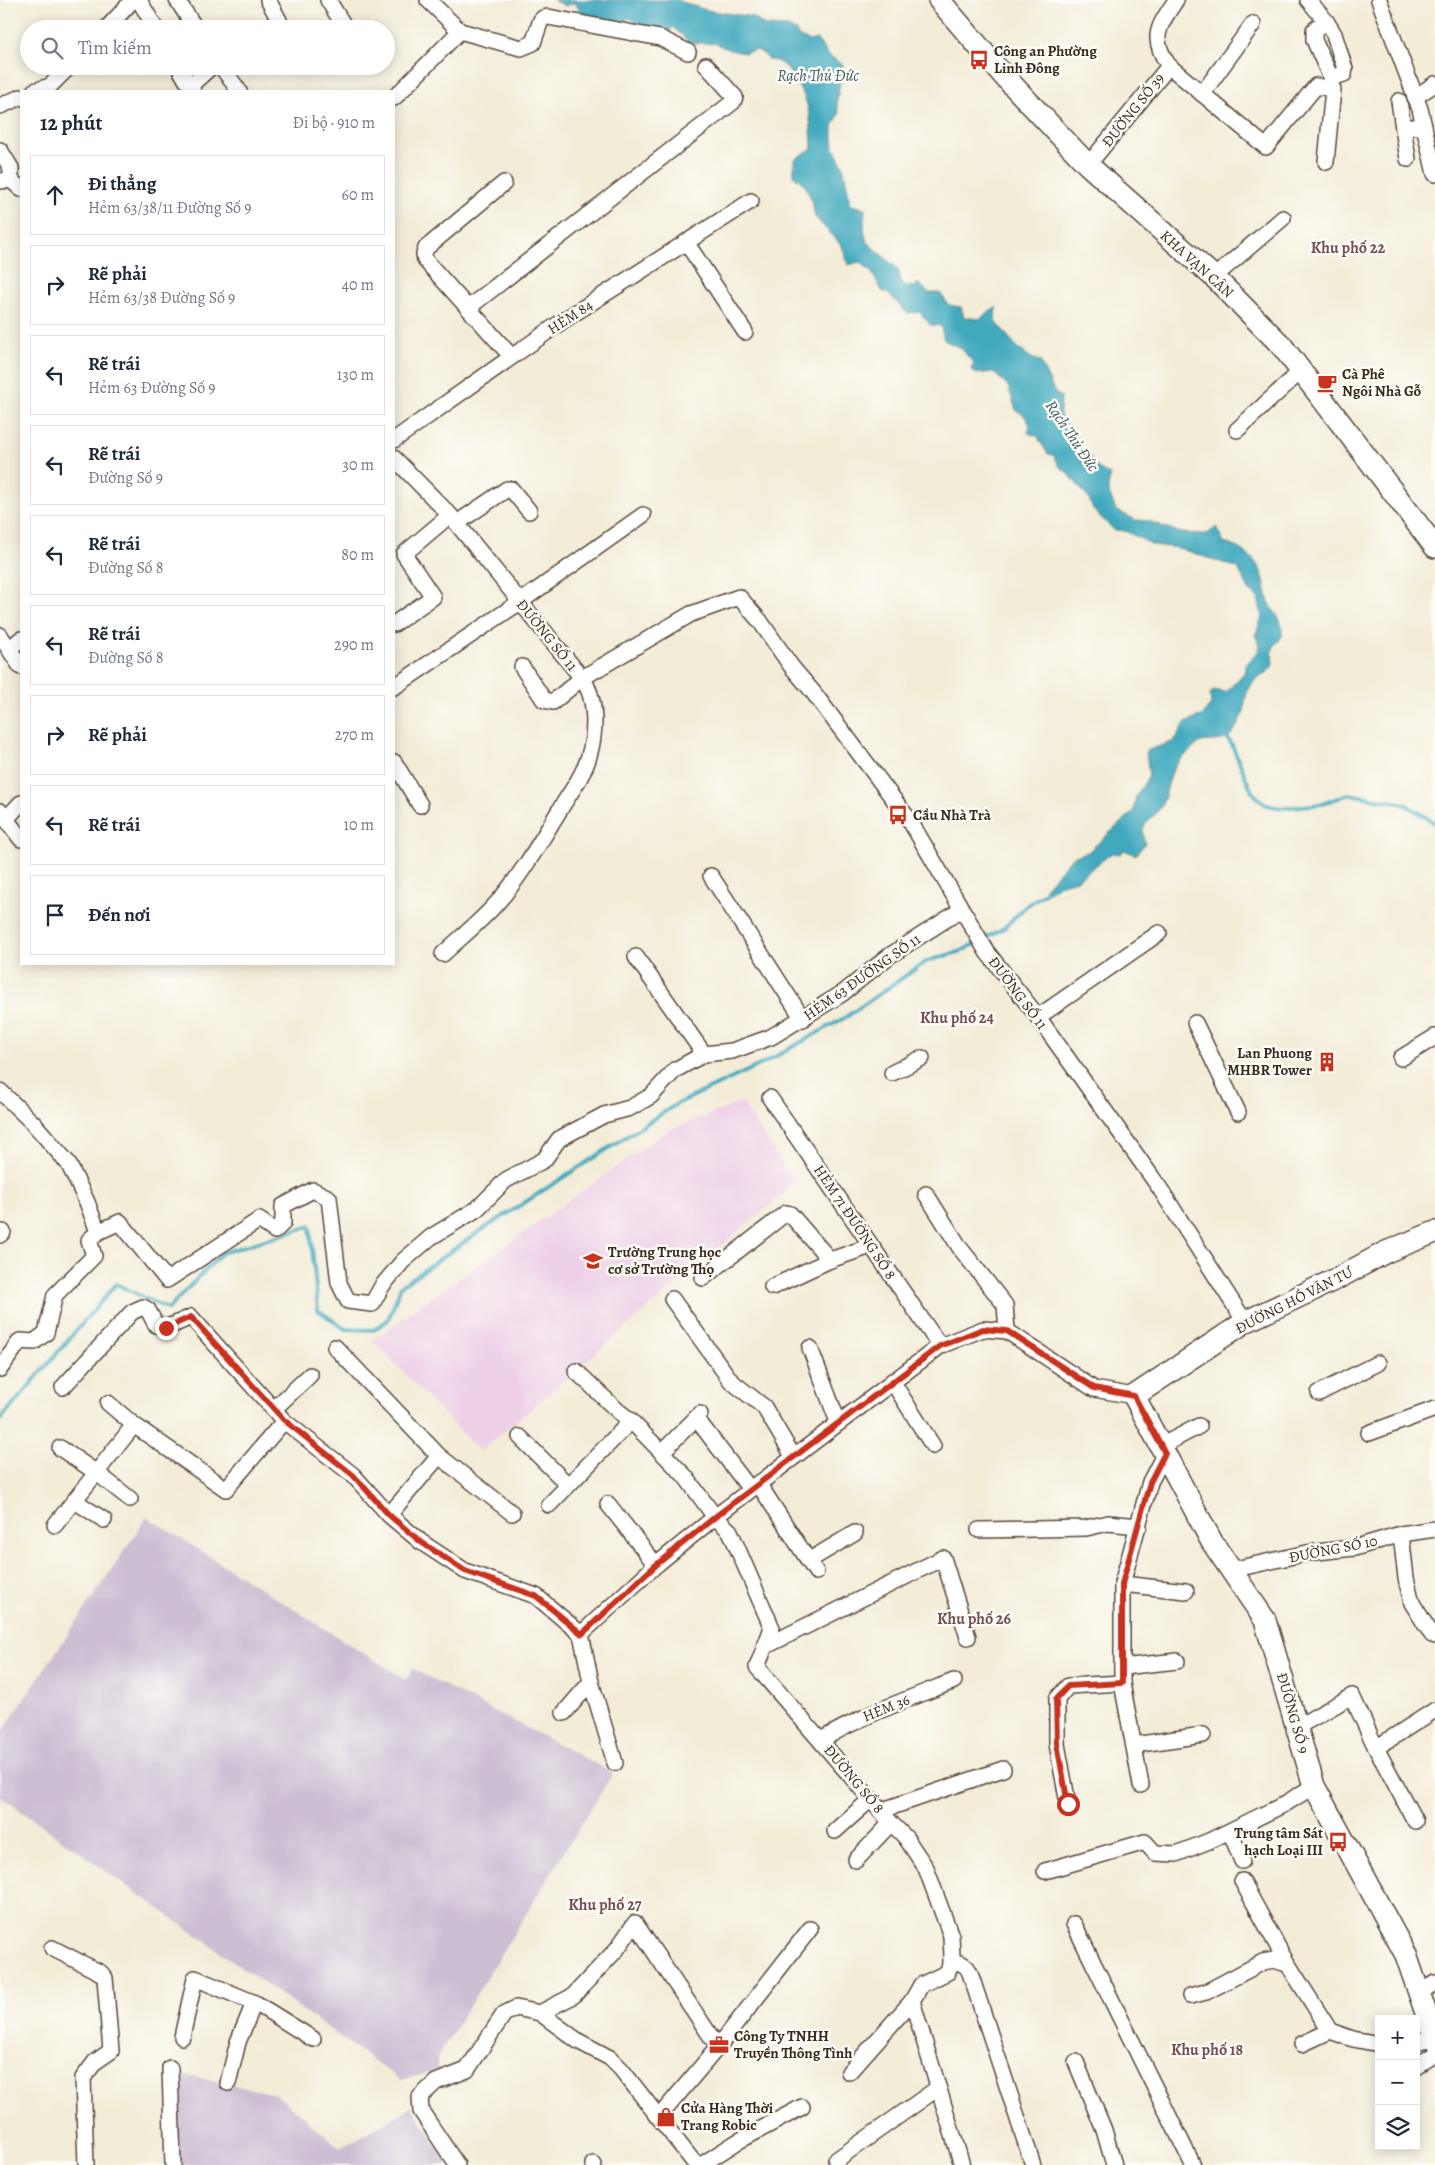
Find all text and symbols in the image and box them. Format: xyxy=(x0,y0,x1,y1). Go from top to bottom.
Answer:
search box xyxy=(20,20,395,75)
icon: search xyxy=(38,34,66,62)
text: Tìm kiếm xyxy=(78,35,152,61)
place label: Công an Phường Linh Đông xyxy=(994,41,1097,78)
bus stop icon: Công an Phường Linh Đông xyxy=(968,49,990,71)
water label: Rạch Thủ Đức xyxy=(777,65,859,87)
street label: ĐƯỜNG SỐ 39 xyxy=(1097,69,1169,151)
text: 12 phút xyxy=(40,109,102,137)
text: Đi bộ · 910 m xyxy=(293,112,375,134)
text: Đi thẳng xyxy=(88,171,156,197)
icon: ahead xyxy=(41,181,69,209)
text: 60 m xyxy=(342,184,374,206)
text: Hẻm 63/38/11 Đường Số 9 xyxy=(88,197,252,219)
street label: KHA VẠN CÂN xyxy=(1156,226,1238,302)
district label: Khu phố 22 xyxy=(1311,237,1385,259)
text: Rẽ phải xyxy=(88,261,147,287)
icon: right xyxy=(41,271,69,299)
text: 40 m xyxy=(342,274,374,296)
text: Hẻm 63/38 Đường Số 9 xyxy=(88,287,235,309)
street label: HẺM 84 xyxy=(544,295,597,339)
text: Rẽ trái xyxy=(88,351,140,377)
icon: left xyxy=(41,361,69,389)
text: 130 m xyxy=(337,364,374,386)
place label: Cà Phê Ngôi Nhà Gỗ xyxy=(1342,364,1422,401)
cafe icon: Cà Phê Ngôi Nhà Gỗ xyxy=(1316,372,1338,394)
text: Hẻm 63 Đường Số 9 xyxy=(88,377,216,399)
water label: Rạch Thủ Đức xyxy=(1040,396,1104,476)
text: Rẽ trái xyxy=(88,441,140,467)
icon: left xyxy=(41,451,69,479)
text: 30 m xyxy=(342,454,374,476)
text: Đường Số 9 xyxy=(88,467,163,489)
text: Rẽ trái xyxy=(88,531,140,557)
icon: left xyxy=(41,541,69,569)
text: 80 m xyxy=(341,544,374,566)
text: Đường Số 8 xyxy=(88,557,164,579)
street label: ĐƯỜNG SỐ 11 xyxy=(512,595,582,675)
text: Rẽ trái xyxy=(88,621,140,647)
icon: left xyxy=(41,631,69,659)
text: 290 m xyxy=(334,634,374,656)
text: Đường Số 8 xyxy=(88,647,164,669)
icon: right xyxy=(41,721,69,749)
text: Rẽ phải xyxy=(88,722,147,748)
text: 270 m xyxy=(335,724,374,746)
bus stop icon: Cầu Nhà Trà xyxy=(887,804,909,826)
place label: Cầu Nhà Trà xyxy=(913,805,992,825)
icon: left xyxy=(41,811,69,839)
text: Rẽ trái xyxy=(88,812,140,838)
text: 10 m xyxy=(344,814,374,836)
icon: arrive xyxy=(41,901,69,929)
text: Đến nơi xyxy=(88,902,150,928)
street label: HẺM 63 ĐƯỜNG SỐ 11 xyxy=(799,929,925,1025)
street label: ĐƯỜNG SỐ 11 xyxy=(984,952,1052,1034)
district label: Khu phố 24 xyxy=(920,1007,995,1029)
place label: Lan Phuong MHBR Tower xyxy=(1227,1043,1312,1080)
building icon: Lan Phuong MHBR Tower xyxy=(1316,1051,1338,1073)
street label: HẺM 71 ĐƯỜNG SỐ 8 xyxy=(809,1161,901,1283)
place label: Trường Trung học cơ sở Trường Thọ xyxy=(608,1242,721,1279)
school or university icon: Trường Trung học cơ sở Trường Thọ xyxy=(582,1250,604,1272)
street label: ĐƯỜNG HỒ VĂN TƯ xyxy=(1232,1261,1357,1338)
route end xyxy=(155,1317,178,1340)
street label: ĐƯỜNG SỐ 10 xyxy=(1287,1531,1379,1567)
district label: Khu phố 26 xyxy=(937,1608,1012,1630)
street label: ĐƯỜNG SỐ 9 xyxy=(1272,1670,1314,1756)
street label: HẺM 36 xyxy=(860,1690,913,1726)
street label: ĐƯỜNG SỐ 8 xyxy=(819,1740,889,1818)
route start xyxy=(1057,1793,1080,1816)
place label: Trung tâm Sát hạch Loại III xyxy=(1234,1823,1323,1860)
bus stop icon: Trung tâm Sát hạch Loại III xyxy=(1327,1831,1349,1853)
district label: Khu phố 27 xyxy=(568,1894,642,1916)
map controls xyxy=(1375,2015,1420,2150)
button: + xyxy=(1375,2015,1420,2060)
place label: Công Ty TNHH Truyền Thông Tình xyxy=(734,2026,852,2063)
office icon: Công Ty TNHH Truyền Thông Tình xyxy=(708,2034,730,2056)
district label: Khu phố 18 xyxy=(1171,2039,1243,2061)
button: − xyxy=(1375,2060,1420,2105)
place label: Cửa Hàng Thời Trang Robic xyxy=(681,2098,774,2135)
button: layers xyxy=(1375,2105,1420,2150)
shop icon: Cửa Hàng Thời Trang Robic xyxy=(655,2106,677,2128)

